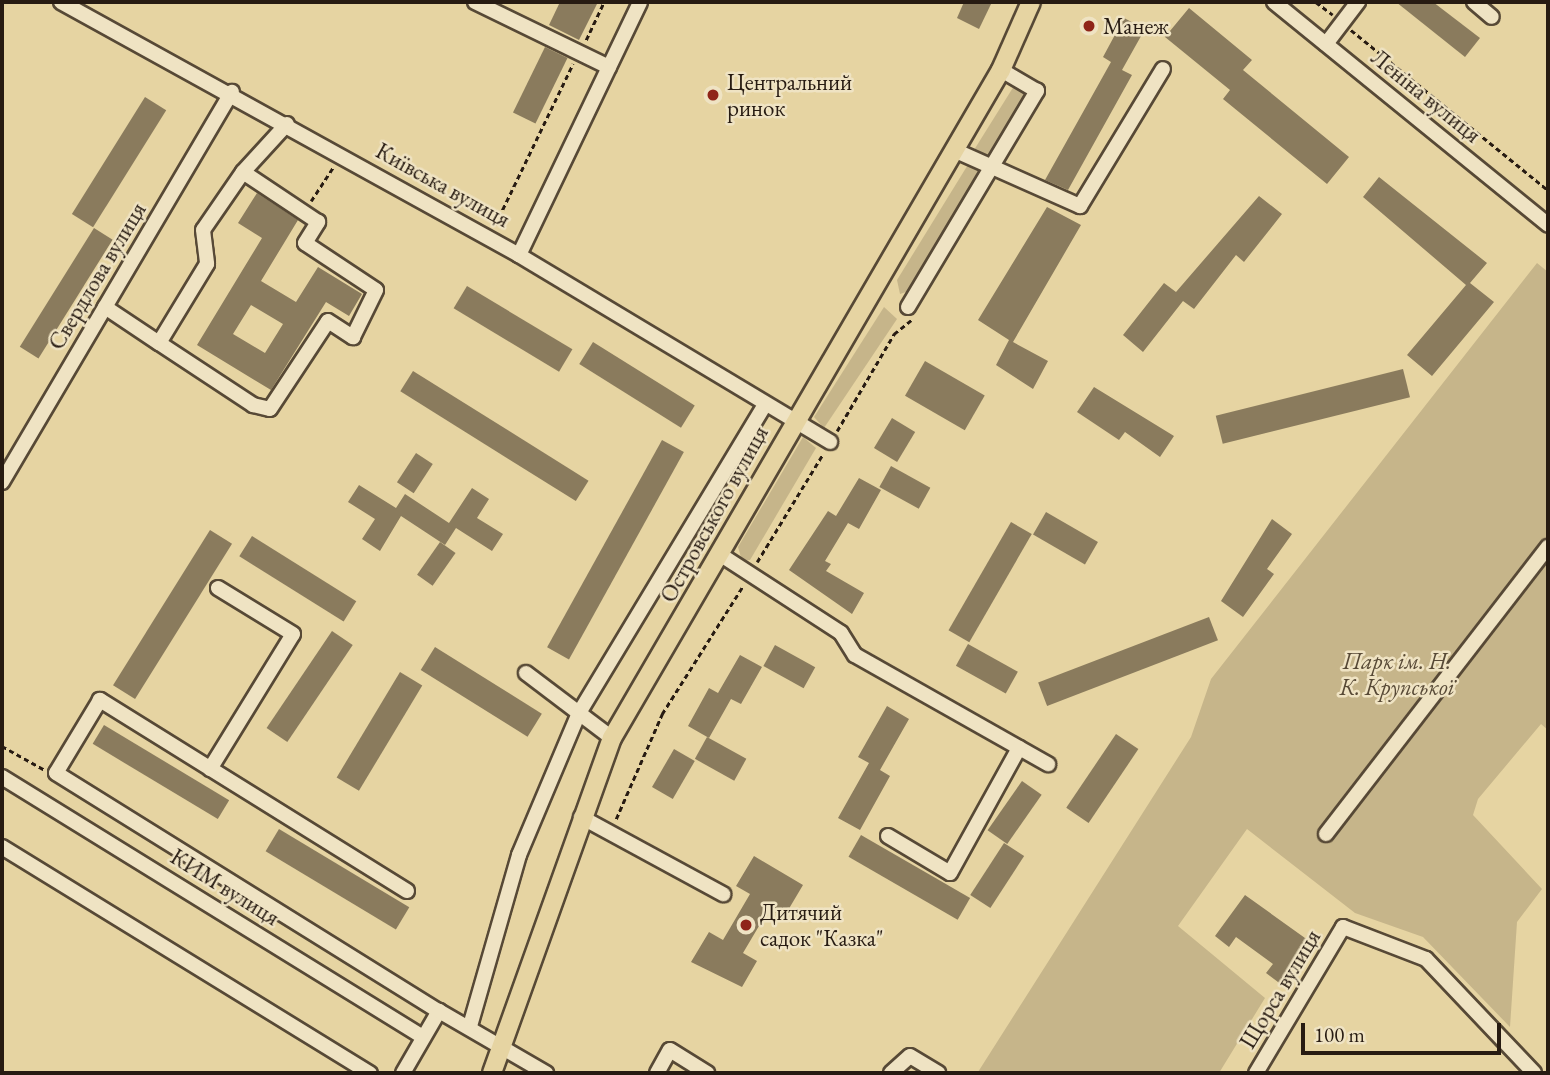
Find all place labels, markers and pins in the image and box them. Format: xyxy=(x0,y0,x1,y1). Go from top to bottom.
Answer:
place label: Манеж xyxy=(1103,12,1169,40)
marker: Манеж xyxy=(1081,18,1097,34)
place label: Центральний ринок xyxy=(727,68,852,122)
marker: Центральний ринок xyxy=(705,87,721,103)
place label: Дитячий садок "Казка" xyxy=(760,898,884,952)
marker: Дитячий садок "Казка" xyxy=(738,917,754,933)

